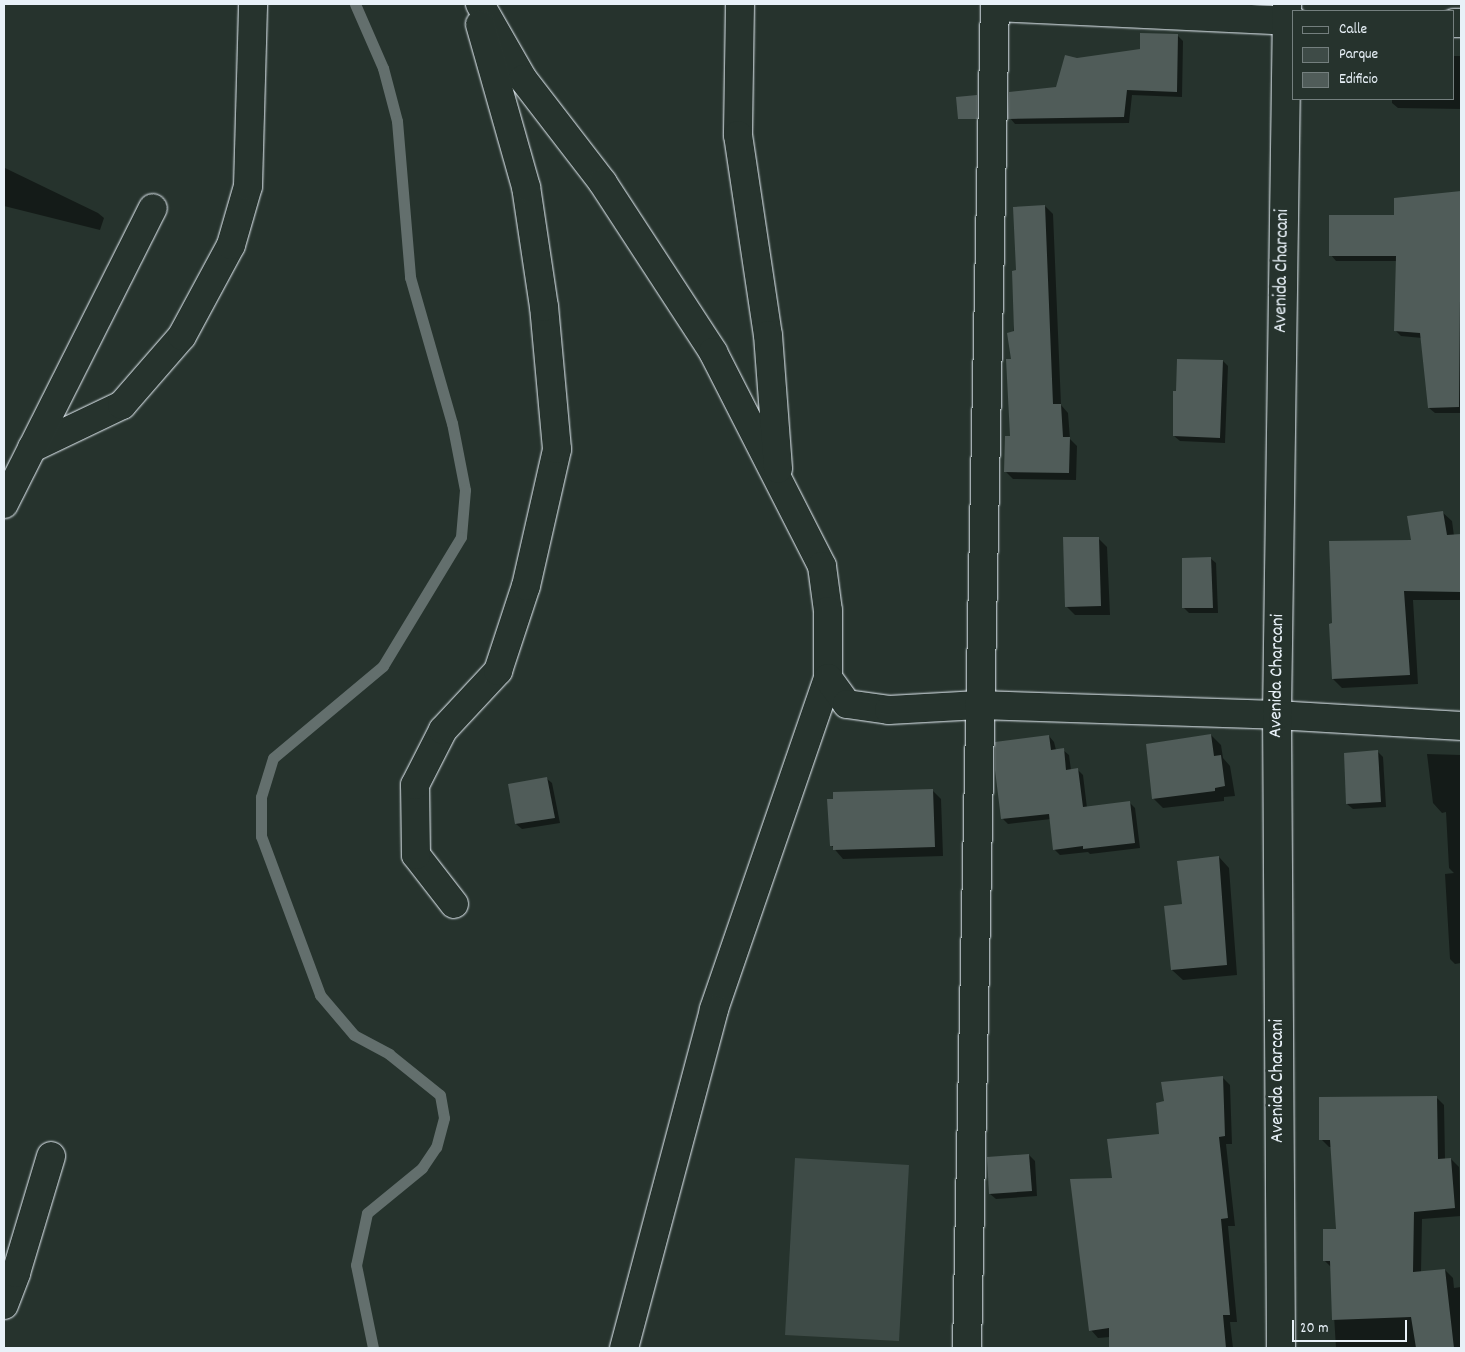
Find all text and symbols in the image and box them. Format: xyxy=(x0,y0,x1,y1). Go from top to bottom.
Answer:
legend xyxy=(1292,10,1455,100)
text: Calle xyxy=(1339,19,1367,41)
text: Parque xyxy=(1339,44,1378,66)
text: Edificio xyxy=(1339,69,1378,91)
street label: Avenida Charcani xyxy=(1271,209,1295,333)
street label: Avenida Charcani xyxy=(1266,614,1290,738)
street label: Avenida Charcani xyxy=(1268,1019,1290,1143)
scale bar xyxy=(1295,1310,1410,1342)
text: 20 m xyxy=(1300,1318,1328,1340)

